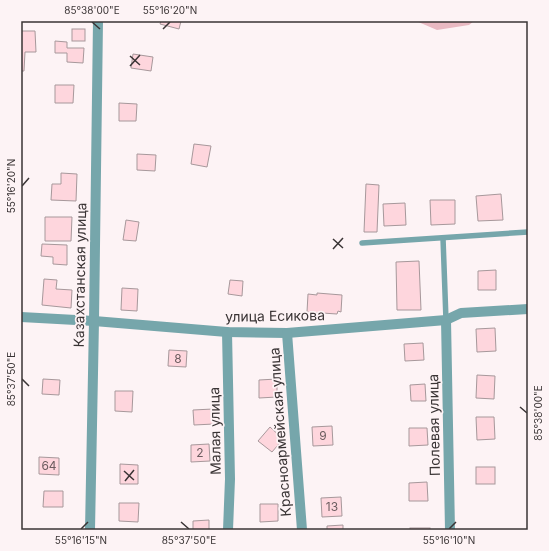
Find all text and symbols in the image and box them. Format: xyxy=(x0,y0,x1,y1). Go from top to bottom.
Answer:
text: 85°38'00"E xyxy=(64,4,120,16)
text: 55°16'20"N xyxy=(143,4,197,16)
text: 55°16'20"N xyxy=(5,159,17,213)
street label: Казахстанская улица xyxy=(70,202,89,348)
street label: улица Есикова xyxy=(225,306,325,325)
street label: Красноармейская улица xyxy=(265,347,294,517)
house number: 8 xyxy=(174,351,182,366)
text: 85°37'50"E xyxy=(5,352,17,406)
street label: Полевая улица xyxy=(424,374,443,476)
text: 85°38'00"E xyxy=(532,385,544,441)
street label: Малая улица xyxy=(205,387,224,475)
house number: 9 xyxy=(319,428,327,443)
house number: 2 xyxy=(196,445,204,460)
house number: 64 xyxy=(41,458,57,473)
house number: 13 xyxy=(326,499,338,514)
text: 55°16'15"N xyxy=(55,534,107,546)
text: 85°37'50"E xyxy=(162,534,216,546)
text: 55°16'10"N xyxy=(423,534,475,546)

